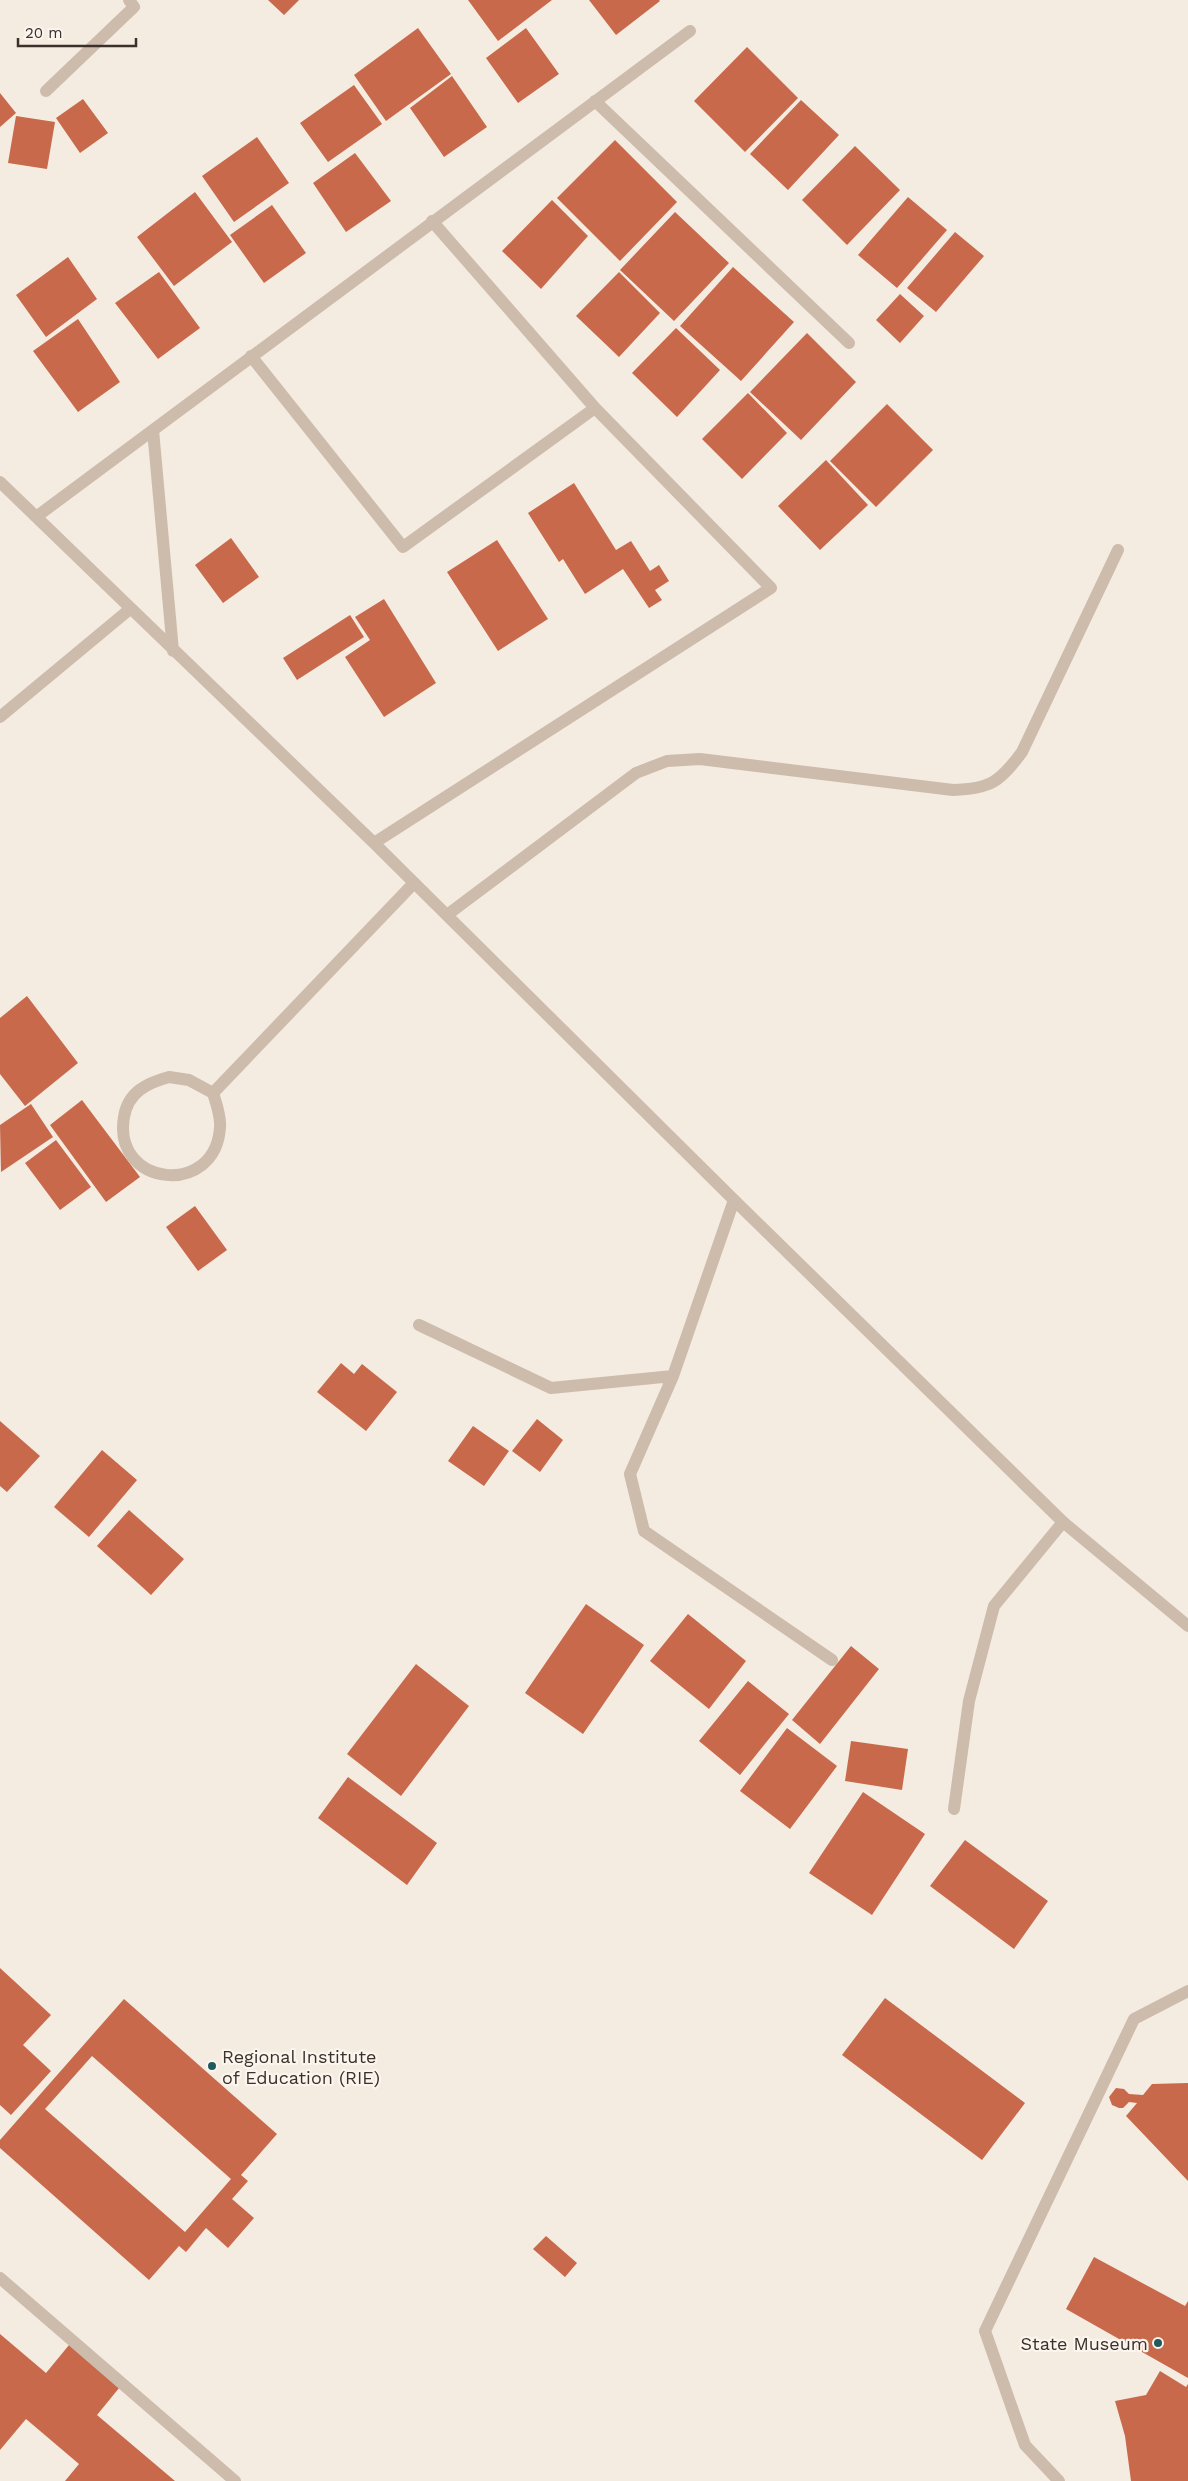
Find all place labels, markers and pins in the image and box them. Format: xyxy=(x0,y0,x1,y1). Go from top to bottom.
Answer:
place label: Regional Institute of Education (RIE) xyxy=(222,2046,380,2088)
marker: Regional Institute of Education (RIE) xyxy=(206,2060,218,2072)
place label: State Museum xyxy=(1021,2333,1148,2354)
marker: State Museum xyxy=(1152,2337,1164,2349)

